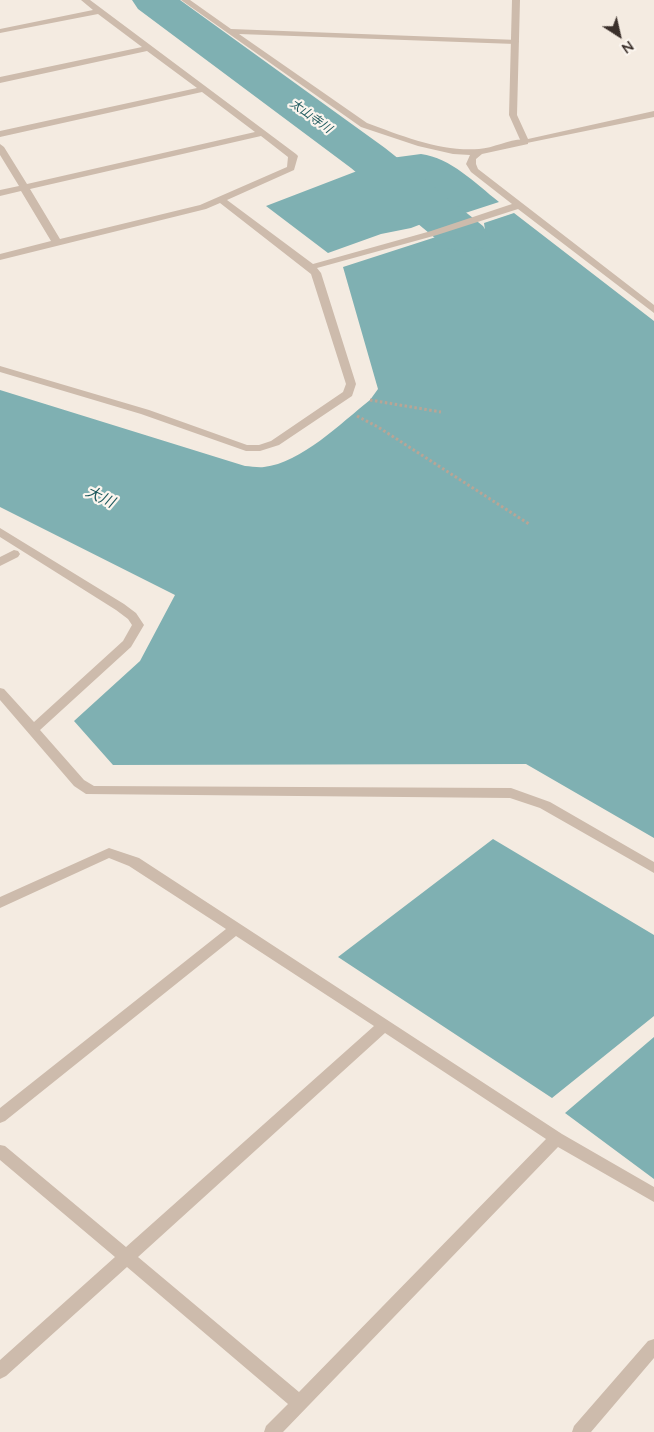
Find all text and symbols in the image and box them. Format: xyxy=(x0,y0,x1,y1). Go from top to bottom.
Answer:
north arrow xyxy=(594,10,644,60)
text: N xyxy=(619,38,637,58)
water label: 太山寺川 xyxy=(287,96,335,136)
water label: 大川 xyxy=(83,482,117,512)

